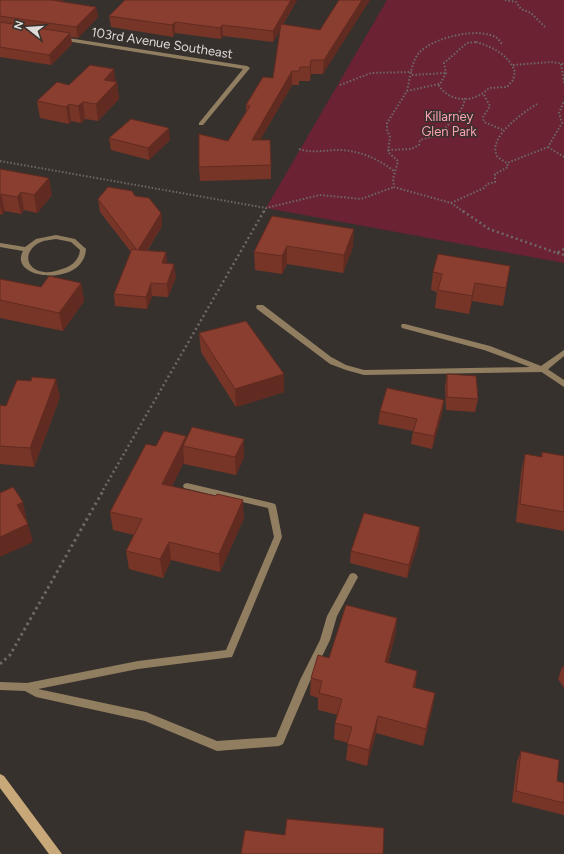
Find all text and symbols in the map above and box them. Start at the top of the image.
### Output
north arrow [8,8,48,48]
text: N [11,19,26,31]
street label: 103rd Avenue Southeast [90,24,234,62]
park label: Killarney Glen Park [421,109,477,139]

